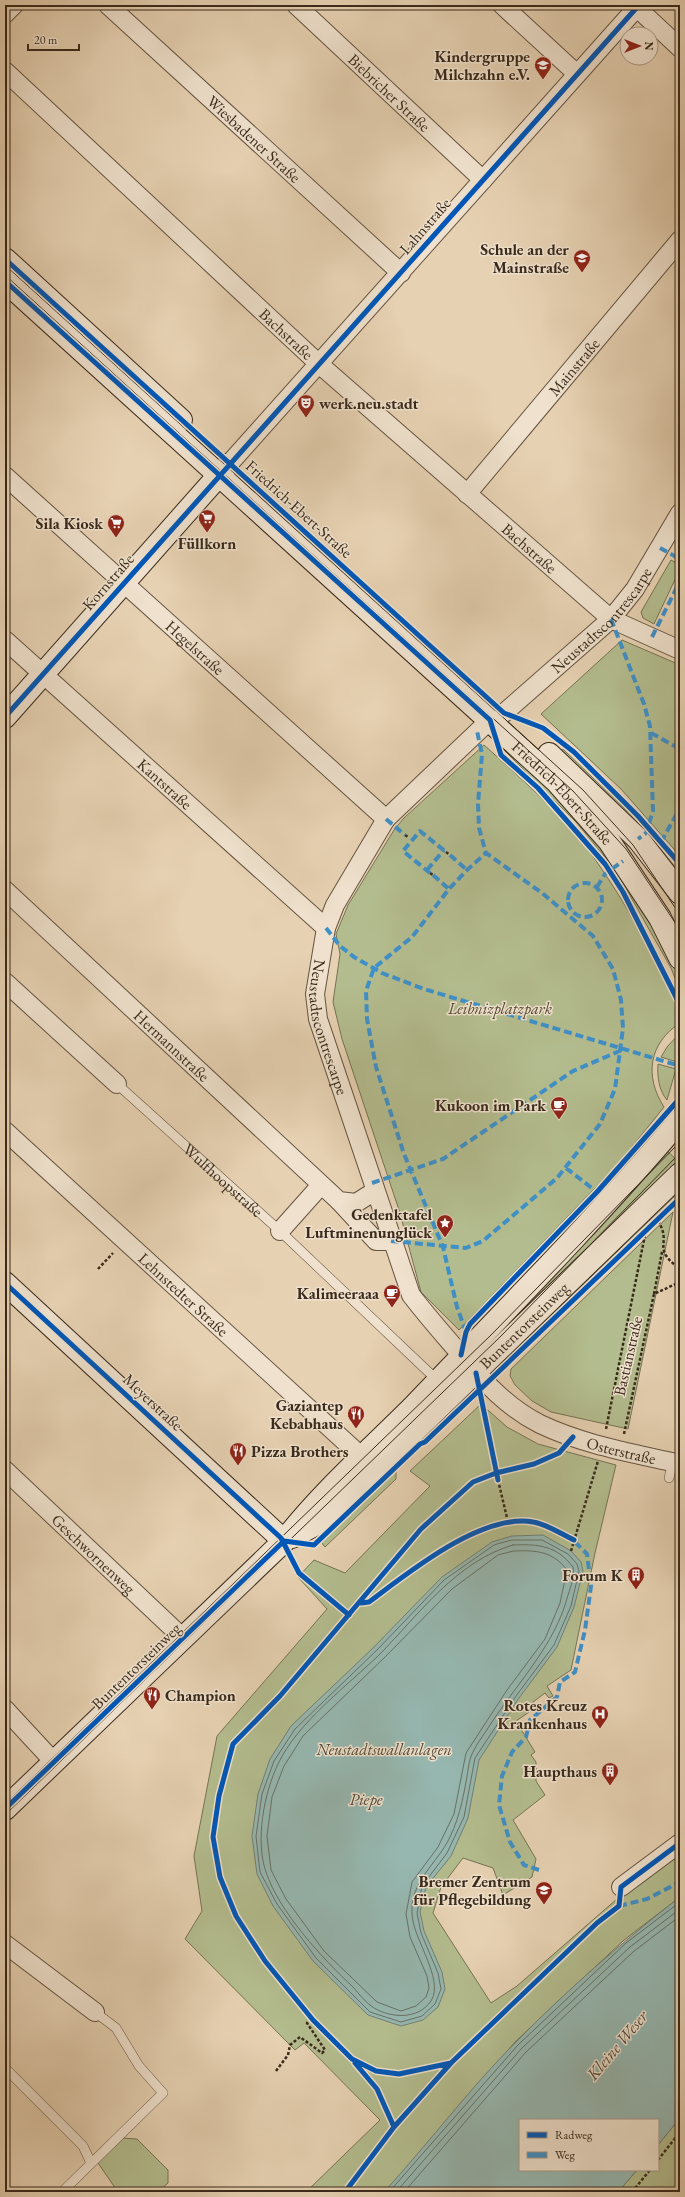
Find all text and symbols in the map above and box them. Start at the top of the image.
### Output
scale bar [28,26,79,52]
north arrow [619,26,659,66]
text: 20 m [34,32,58,48]
text: N [642,42,656,51]
place label: Kindergruppe Milchzahn e.V. [434,46,530,85]
street label: Biebricher Straße [344,49,435,136]
school or university icon: Kindergruppe Milchzahn e.V. [533,55,553,80]
street label: Wiesbadener Straße [203,90,306,187]
street label: Lahnstraße [395,193,455,259]
place label: Schule an der Mainstraße [480,239,569,278]
school or university icon: Schule an der Mainstraße [572,248,592,273]
street label: Bachstraße [255,303,318,364]
street label: Mainstraße [543,334,604,400]
theatre icon: werk.neu.stadt [296,393,316,418]
place label: werk.neu.stadt [319,393,419,414]
street label: Friedrich-Ebert-Straße [241,455,357,563]
supermarket icon: Füllkorn [197,508,217,533]
place label: Sila Kiosk [36,513,103,534]
supermarket icon: Sila Kiosk [106,513,126,538]
street label: Bachstraße [497,518,562,578]
place label: Füllkorn [178,533,236,554]
street label: Kornstraße [77,549,139,615]
street label: Neustadtscontrescarpe [546,563,656,678]
street label: Hegelstraße [161,615,229,679]
street label: Friedrich-Ebert-Straße [508,736,618,849]
street label: Kantstraße [133,753,197,814]
street label: Neustadtscontrescarpe [304,958,353,1097]
park label: Leibnizplatzpark [447,998,553,1019]
street label: Hermannstraße [129,1005,214,1086]
place label: Kukoon im Park [435,1095,546,1116]
cafe icon: Kukoon im Park [549,1095,569,1120]
street label: Wulfhoopstraße [179,1138,268,1221]
place label: Gedenktafel Luftminenunglück [305,1204,432,1243]
place icon: Gedenktafel Luftminenunglück [435,1213,455,1238]
street label: Lehnstedter Straße [134,1248,233,1341]
street label: Buntentorsteinweg [475,1276,574,1373]
place label: Kalimeeraaa [297,1283,380,1304]
cafe icon: Kalimeeraaa [382,1283,402,1308]
street label: Bastianstraße [609,1314,647,1398]
street label: Meyerstraße [118,1369,188,1435]
place label: Gaziantep Kebabhaus [270,1395,343,1434]
restaurant icon: Gaziantep Kebabhaus [346,1404,366,1429]
street label: Osterstraße [584,1432,658,1469]
restaurant icon: Pizza Brothers [228,1441,248,1466]
place label: Pizza Brothers [251,1441,349,1462]
street label: Geschwornenweg [47,1509,141,1599]
place label: Forum K [562,1565,624,1586]
building icon: Forum K [626,1565,646,1590]
street label: Buntentorsteinweg [87,1617,186,1714]
restaurant icon: Champion [142,1685,162,1710]
place label: Champion [165,1685,236,1706]
place label: Rotes Kreuz Krankenhaus [497,1695,587,1734]
hospital icon: Rotes Kreuz Krankenhaus [590,1704,610,1729]
park label: Neustadtswallanlagen [315,1739,452,1760]
place label: Haupthaus [523,1761,597,1782]
building icon: Haupthaus [600,1761,620,1786]
water label: Piepe [349,1788,383,1810]
place label: Bremer Zentrum für Pflegebildung [413,1871,532,1910]
school or university icon: Bremer Zentrum für Pflegebildung [534,1880,554,1905]
water label: Kleine Weser [581,2004,654,2085]
legend [519,2119,659,2171]
text: Radweg [555,2127,593,2143]
text: Weg [555,2147,575,2163]

